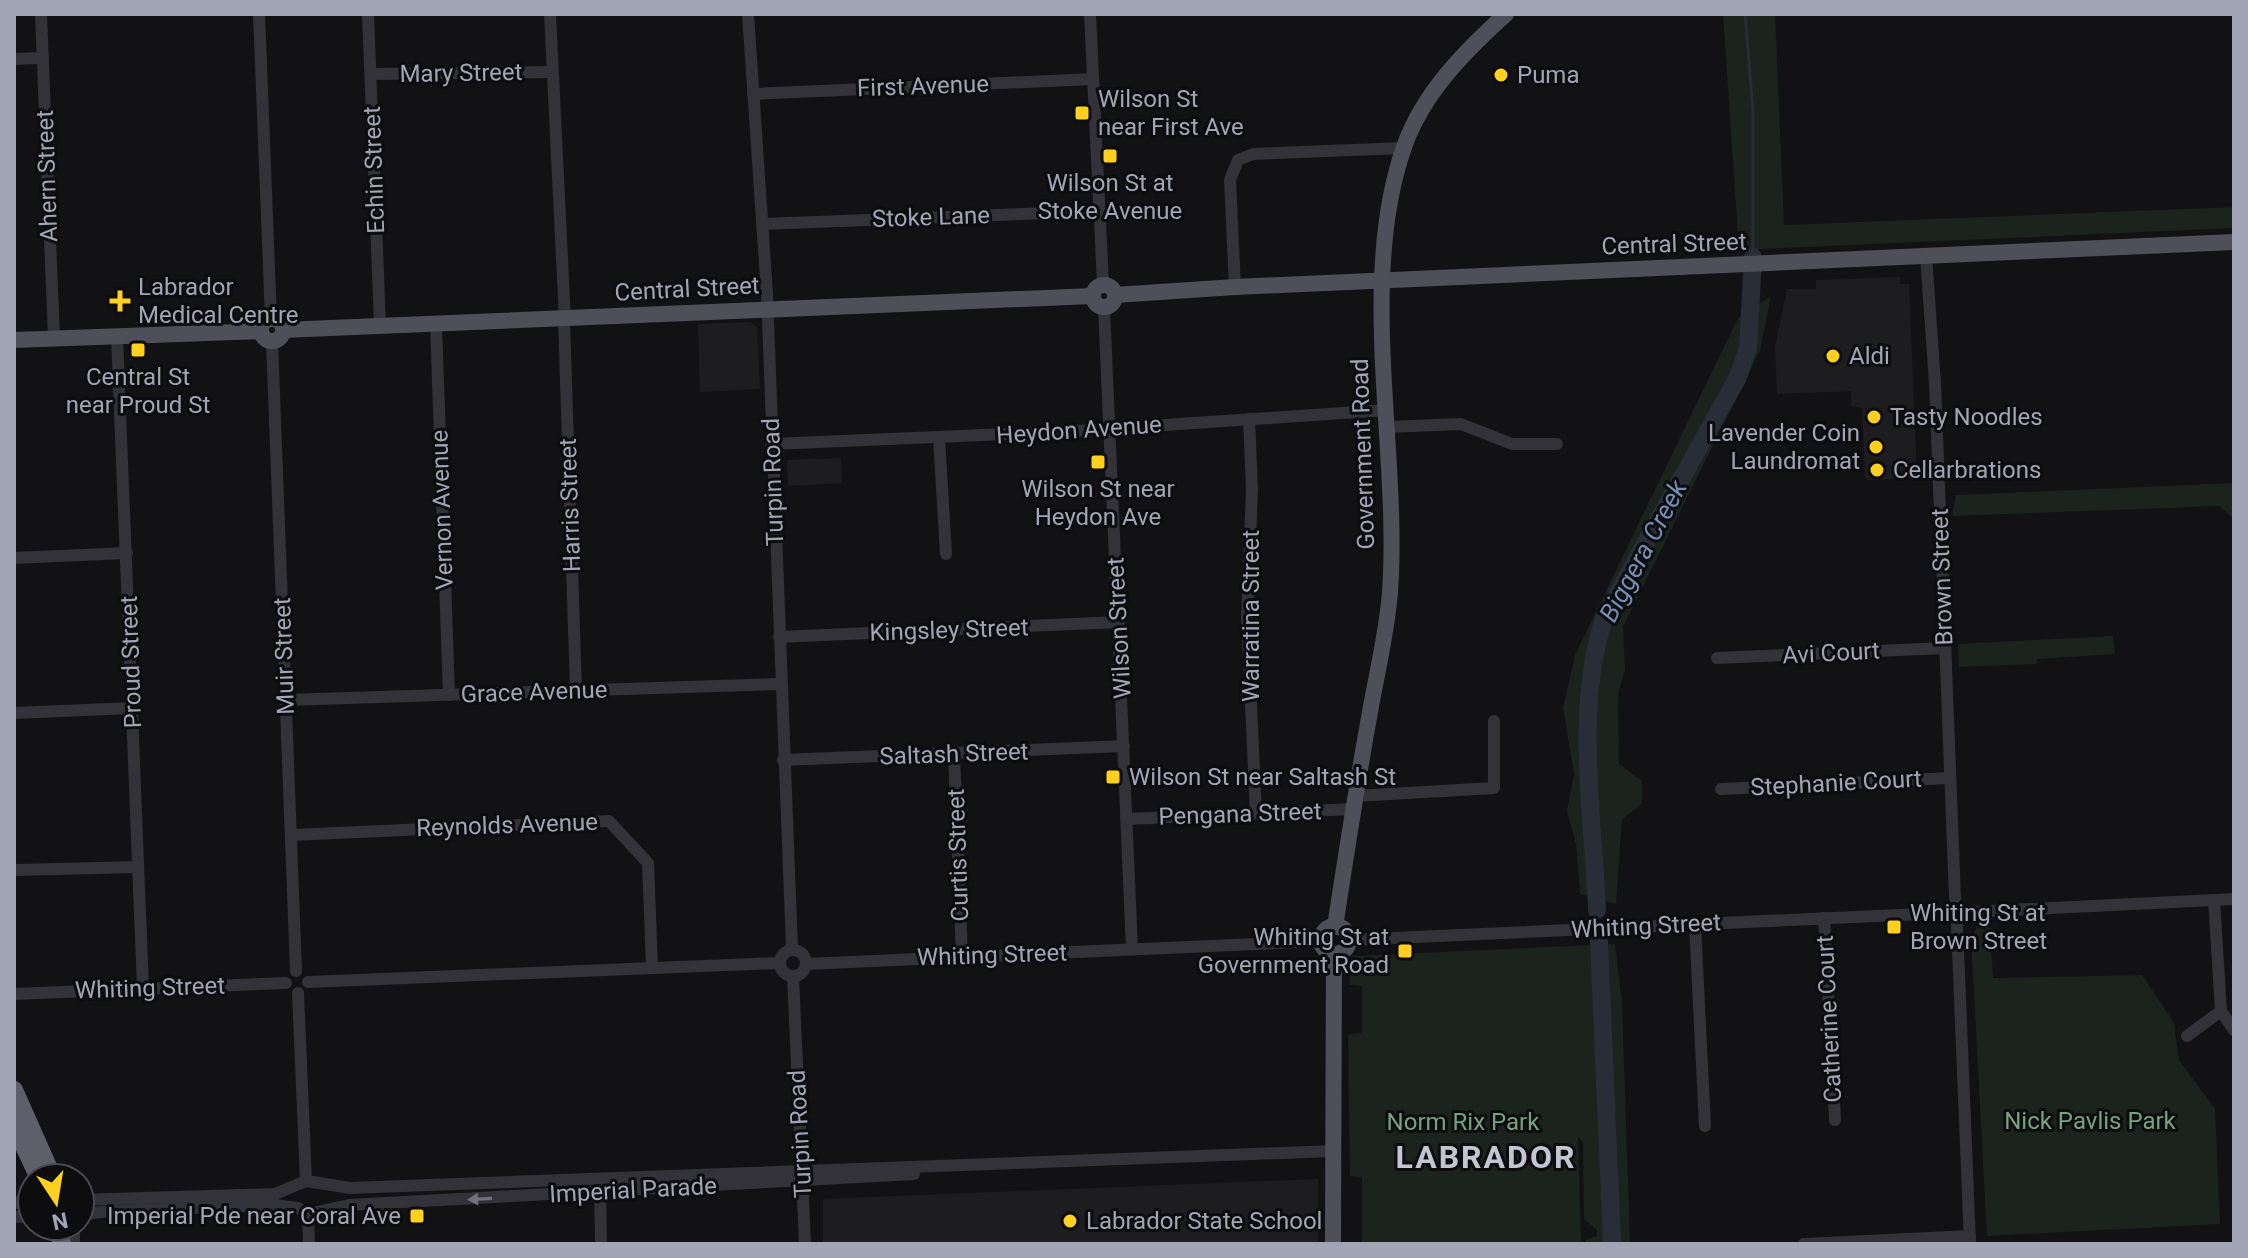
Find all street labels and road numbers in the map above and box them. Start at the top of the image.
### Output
street label: Mary Street [399,58,523,88]
street label: First Avenue [857,70,989,102]
street label: Echin Street [358,106,390,234]
street label: Ahern Street [31,109,63,243]
street label: Stoke Lane [871,201,991,233]
street label: Central Street [1601,227,1747,261]
street label: Central Street [614,271,760,307]
street label: Government Road [1346,358,1380,550]
street label: Heydon Avenue [995,410,1163,450]
street label: Turpin Road [757,417,789,547]
street label: Vernon Avenue [425,429,459,591]
street label: Harris Street [554,437,586,572]
street label: Brown Street [1926,508,1958,646]
street label: Warratina Street [1237,530,1265,702]
street label: Wilson Street [1101,556,1137,699]
street label: Proud Street [115,595,147,729]
street label: Muir Street [268,597,300,715]
street label: Kingsley Street [869,613,1029,647]
street label: Avi Court [1782,636,1881,670]
street label: Grace Avenue [460,675,608,709]
street label: Saltash Street [879,737,1029,771]
street label: Stephanie Court [1750,765,1922,801]
street label: Curtis Street [942,788,974,922]
street label: Pengana Street [1158,797,1322,831]
street label: Reynolds Avenue [416,808,598,842]
street label: Whiting Street [1570,908,1722,944]
street label: Catherine Court [1811,934,1847,1103]
street label: Whiting Street [917,938,1068,972]
street label: Whiting Street [75,971,226,1005]
street label: Turpin Road [783,1069,817,1199]
street label: Imperial Parade [549,1172,717,1208]

